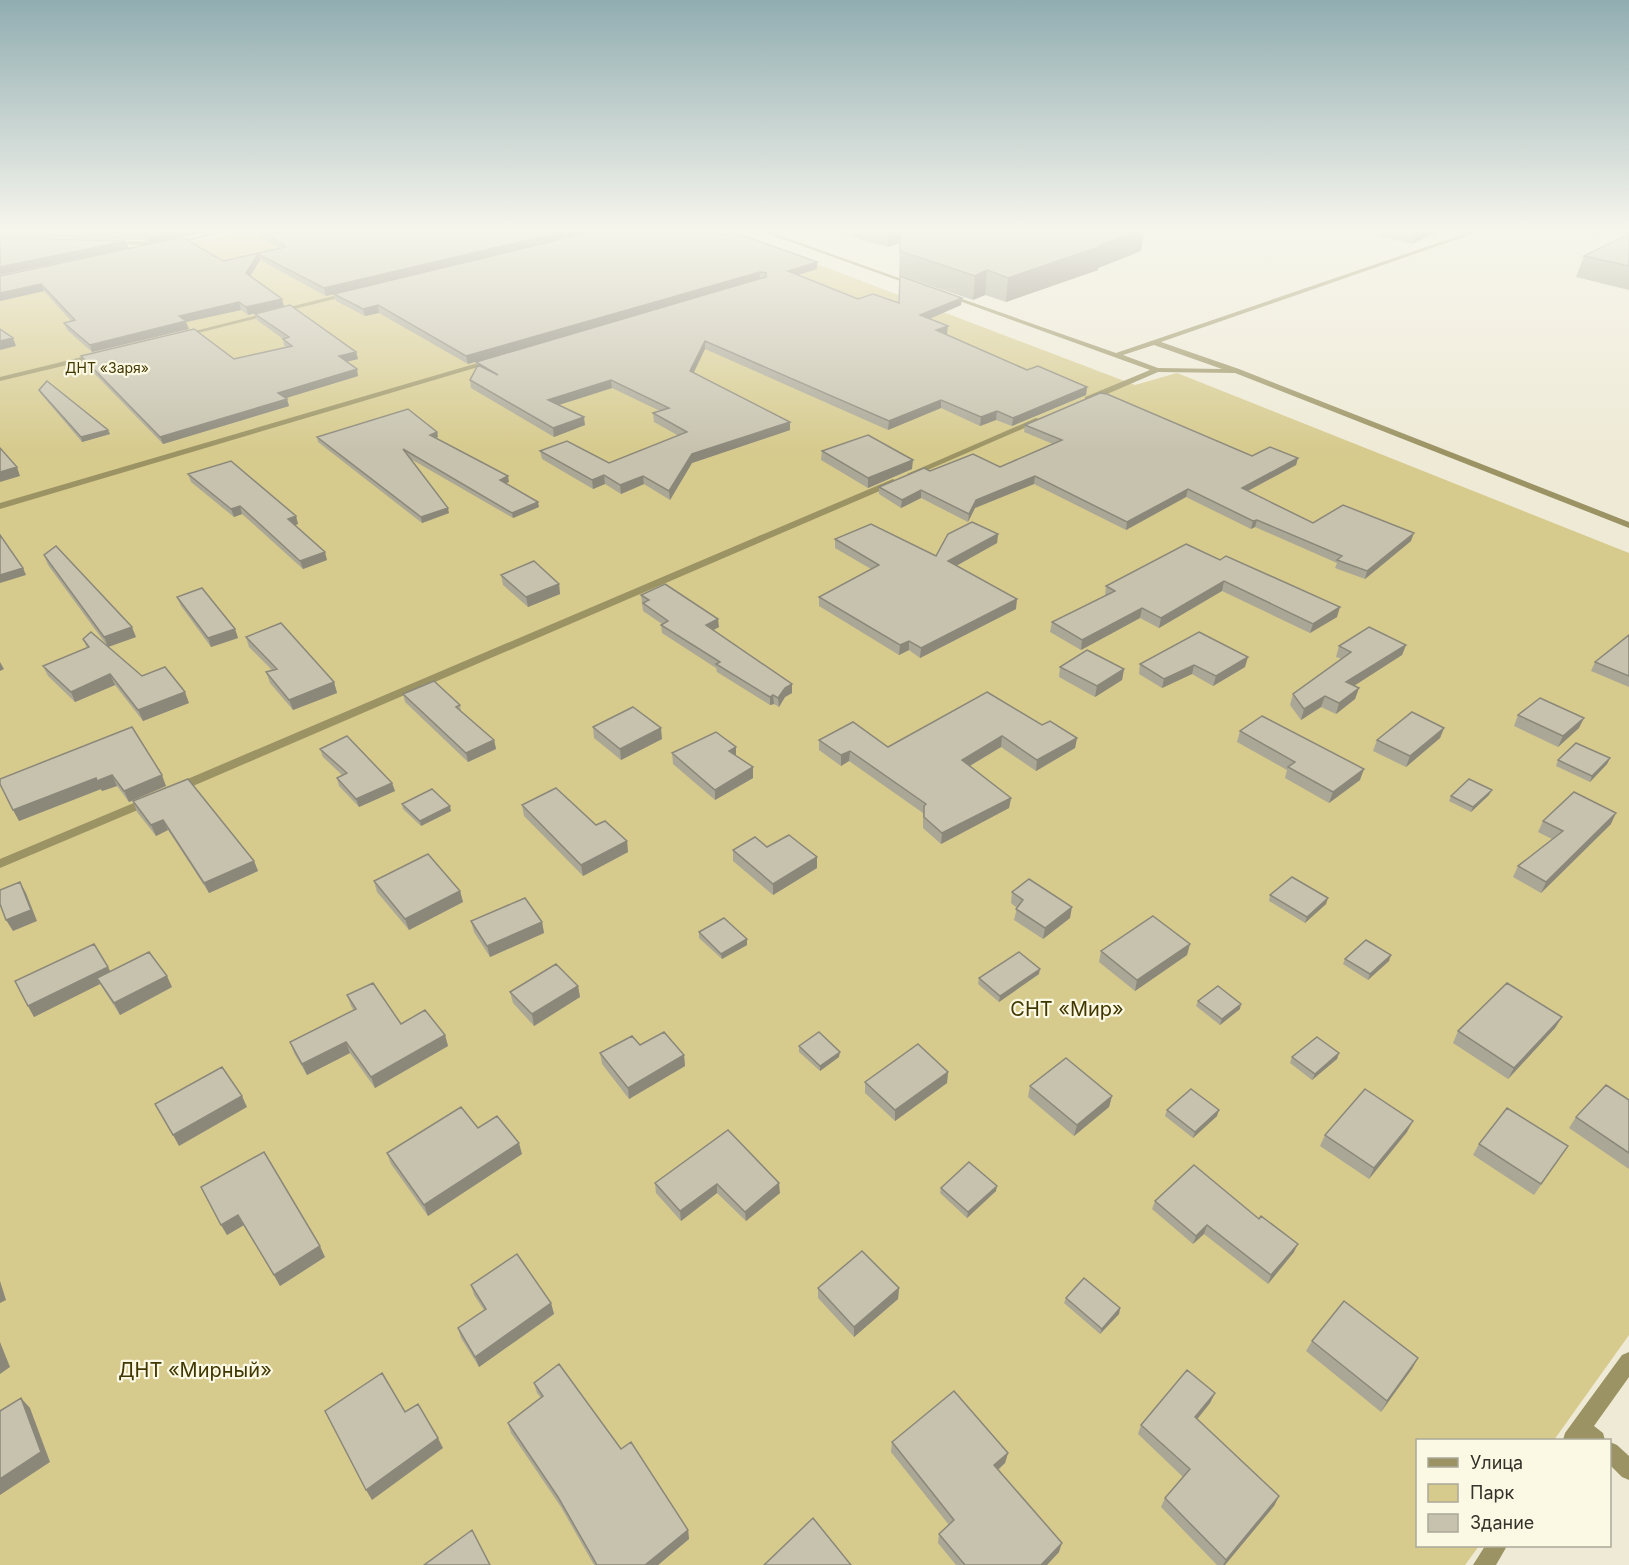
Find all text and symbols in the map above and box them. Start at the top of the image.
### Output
park label: ДНТ «Заря» [65,359,149,376]
park label: СНТ «Мир» [1010,997,1124,1021]
park label: ДНТ «Мирный» [118,1358,272,1382]
legend [1416,1439,1611,1547]
text: Улица [1470,1452,1523,1473]
text: Парк [1470,1482,1515,1503]
text: Здание [1470,1512,1534,1533]

